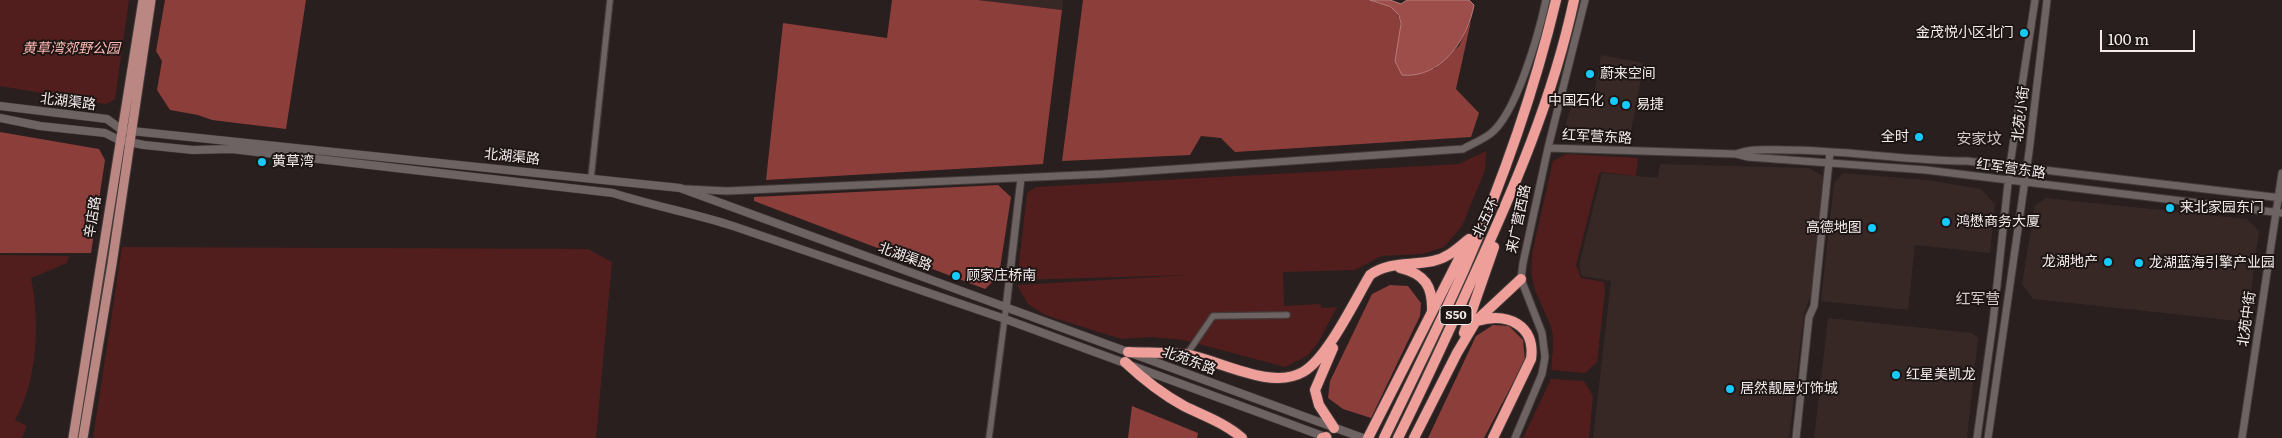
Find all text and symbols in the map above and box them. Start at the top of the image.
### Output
scale bar [2102,20,2197,52]
place label: 金茂悦小区北门 [1916,25,2014,41]
marker: 金茂悦小区北门 [2018,27,2030,39]
text: 100 m [2108,27,2149,50]
park label: 黄草湾郊野公园 [22,41,120,57]
place label: 蔚来空间 [1600,66,1656,82]
marker: 蔚来空间 [1584,68,1596,80]
street label: 北苑小街 [2009,85,2033,143]
street label: 北湖渠路 [39,90,97,114]
place label: 中国石化 [1548,93,1604,109]
marker: 中国石化 [1608,95,1620,107]
place label: 易捷 [1636,97,1664,113]
marker: 易捷 [1620,99,1632,111]
street label: 红军营东路 [1562,127,1632,147]
place label: 全时 [1881,129,1909,145]
marker: 全时 [1913,131,1925,143]
district label: 安家坟 [1957,131,2001,149]
street label: 北湖渠路 [483,146,541,168]
place label: 黄草湾 [272,154,314,170]
marker: 黄草湾 [256,156,268,168]
street label: 红军营东路 [1975,156,2047,182]
street label: 来广营西路 [1504,183,1534,255]
street label: 辛店路 [81,195,105,239]
street label: 北五环 [1470,195,1502,241]
place label: 来北家园东门 [2180,200,2264,216]
marker: 来北家园东门 [2164,202,2176,214]
place label: 鸿懋商务大厦 [1956,214,2040,230]
marker: 鸿懋商务大厦 [1940,216,1952,228]
place label: 高德地图 [1806,220,1862,236]
marker: 高德地图 [1866,222,1878,234]
street label: 北湖渠路 [876,240,934,274]
place label: 龙湖地产 [2042,254,2098,270]
place label: 龙湖蓝海引擎产业园 [2149,255,2275,271]
marker: 龙湖地产 [2102,256,2114,268]
marker: 龙湖蓝海引擎产业园 [2133,257,2145,269]
place label: 顾家庄桥南 [966,268,1036,284]
marker: 顾家庄桥南 [950,270,962,282]
street label: 北苑中街 [2235,290,2259,348]
district label: 红军营 [1956,291,2000,309]
road number: S50 [1440,306,1472,324]
street label: 北苑东路 [1160,344,1218,378]
place label: 红星美凯龙 [1906,367,1976,383]
marker: 红星美凯龙 [1890,369,1902,381]
place label: 居然靓屋灯饰城 [1740,381,1838,397]
marker: 居然靓屋灯饰城 [1724,383,1736,395]

